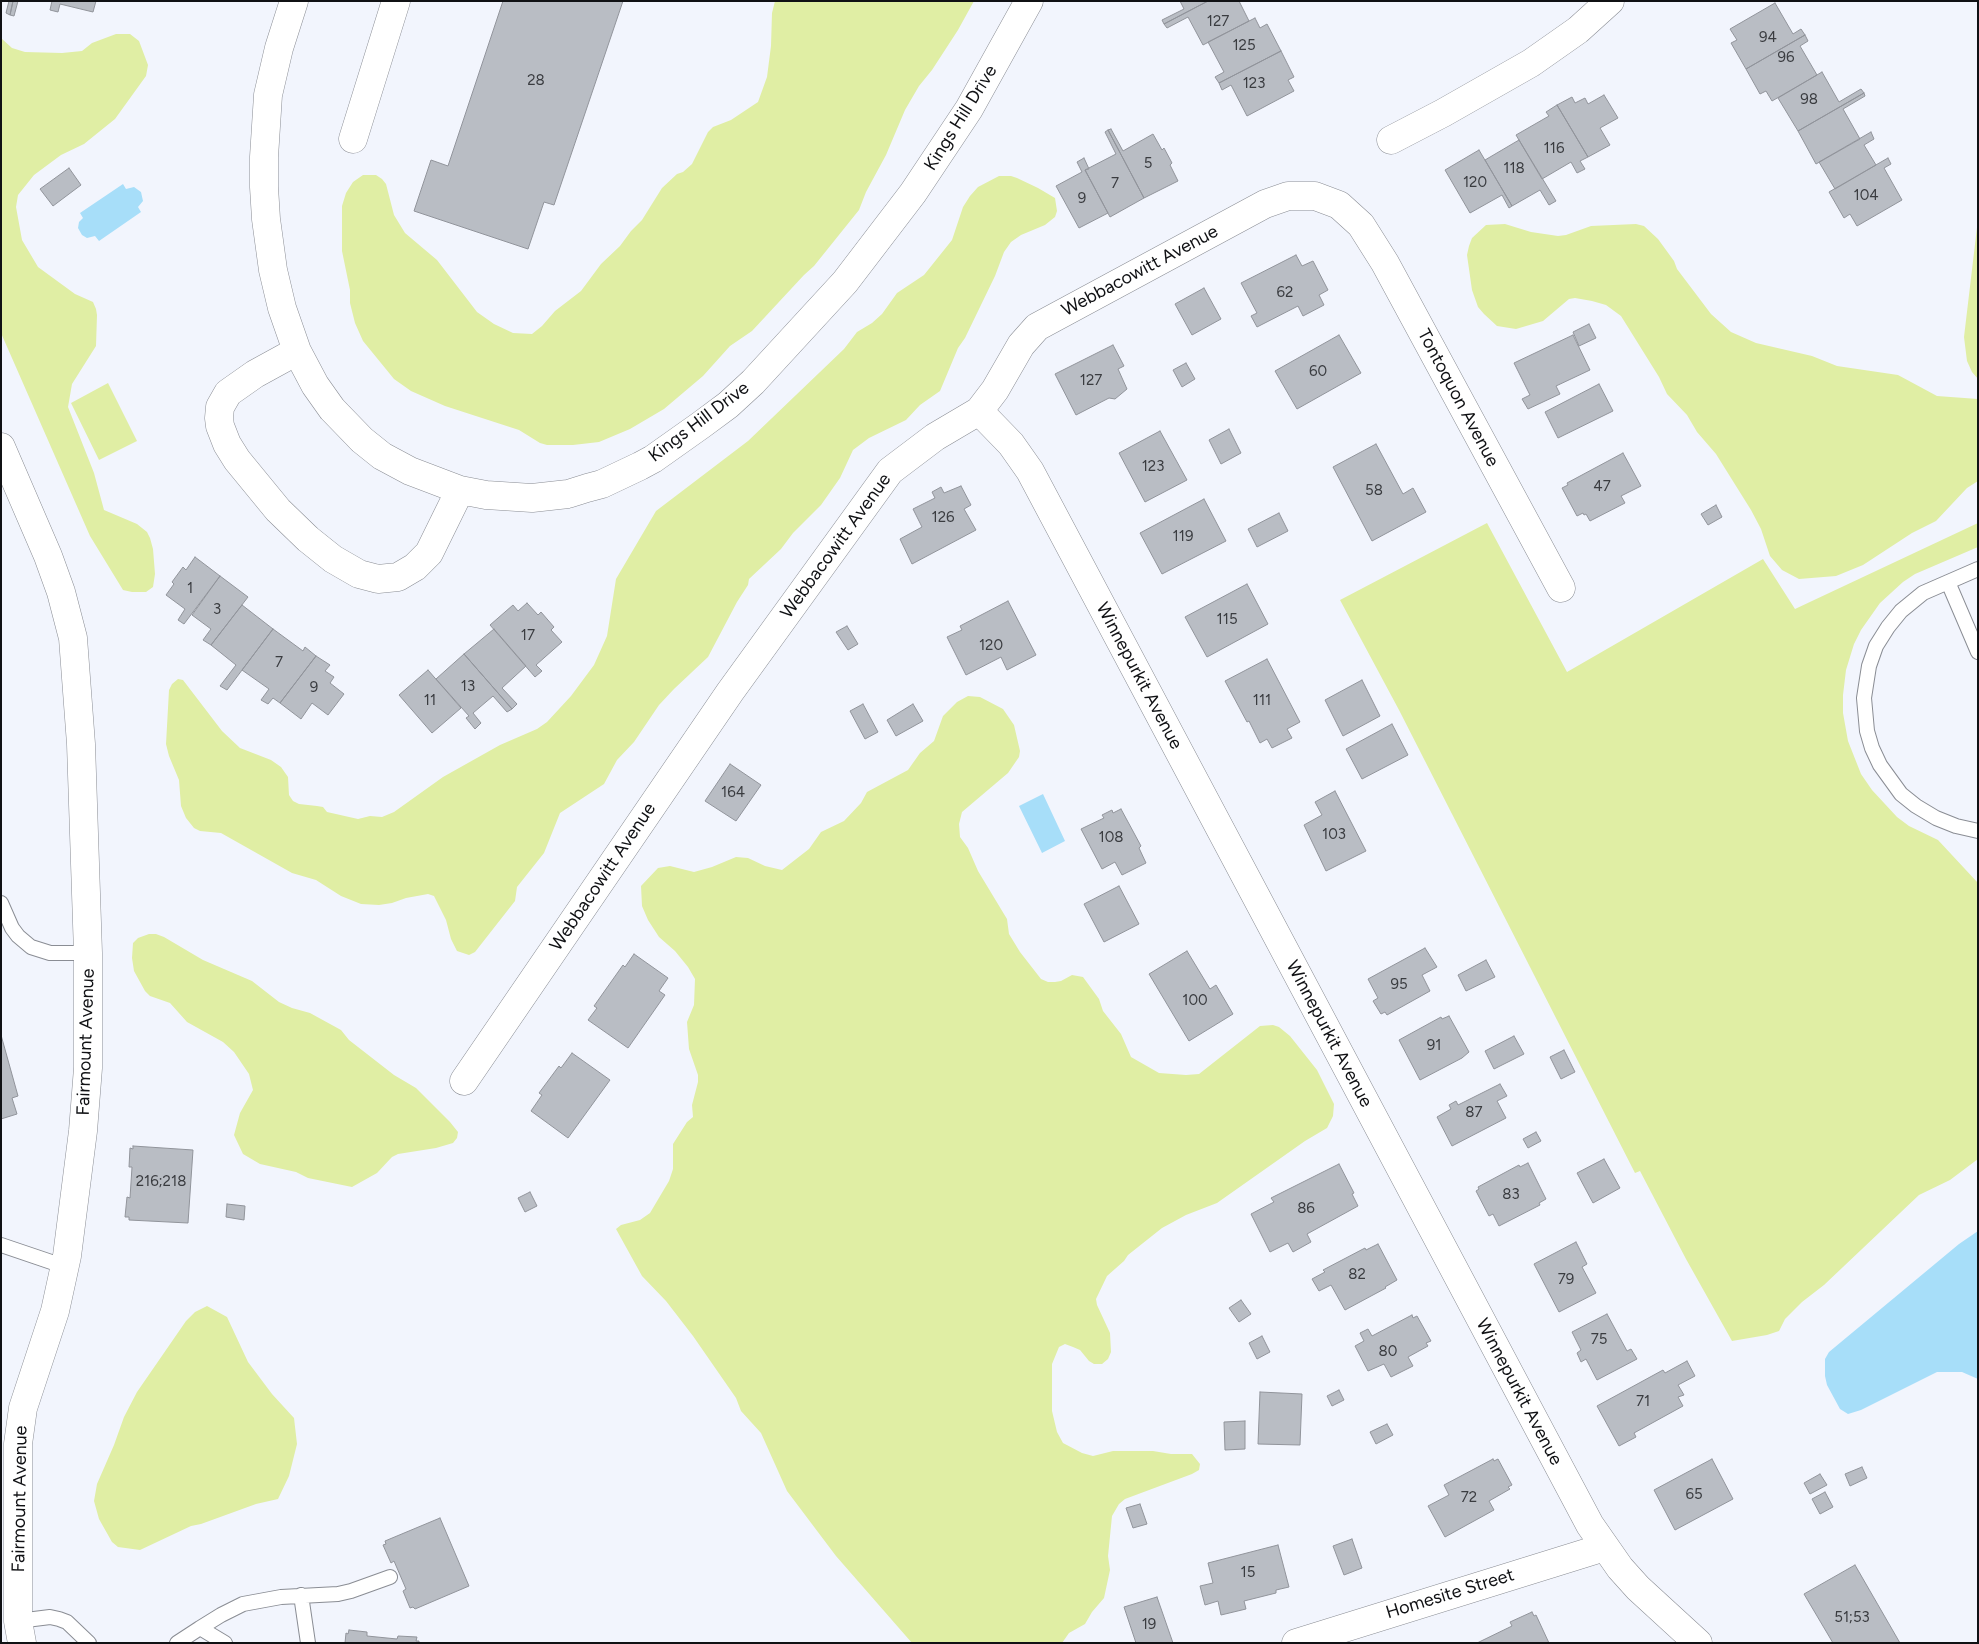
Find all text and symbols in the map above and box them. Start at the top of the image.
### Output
house number: 127 [1207,13,1229,31]
house number: 94 [1759,29,1777,47]
house number: 125 [1232,37,1256,55]
house number: 96 [1778,49,1794,67]
street label: Kings Hill Drive [920,61,1002,175]
house number: 28 [527,72,545,90]
house number: 123 [1243,75,1265,93]
house number: 98 [1800,91,1818,109]
house number: 116 [1544,140,1564,158]
house number: 5 [1144,155,1152,173]
house number: 118 [1503,160,1525,178]
house number: 120 [1463,174,1487,192]
house number: 7 [1111,175,1119,193]
house number: 104 [1853,187,1879,205]
house number: 9 [1078,190,1086,208]
street label: Webbacowitt Avenue [1058,221,1222,321]
house number: 62 [1277,284,1293,302]
street label: Tontoquon Avenue [1413,325,1503,471]
house number: 60 [1309,363,1327,381]
house number: 127 [1080,372,1102,390]
street label: Kings Hill Drive [644,377,754,467]
house number: 123 [1142,458,1164,476]
street label: Webbacowitt Avenue [776,469,896,623]
house number: 47 [1593,478,1611,496]
house number: 58 [1365,482,1383,500]
house number: 126 [931,509,955,527]
house number: 119 [1173,528,1193,546]
house number: 1 [187,580,193,598]
street label: Winnepurkit Avenue [1091,599,1187,753]
house number: 3 [213,601,221,619]
house number: 115 [1216,611,1238,629]
house number: 17 [521,627,535,645]
house number: 120 [979,637,1003,655]
house number: 7 [275,654,283,672]
house number: 13 [461,678,475,696]
house number: 9 [310,679,318,697]
house number: 11 [424,692,436,710]
house number: 111 [1253,692,1271,710]
house number: 164 [721,784,745,802]
street label: Webbacowitt Avenue [545,799,661,955]
house number: 103 [1322,826,1346,844]
house number: 108 [1098,829,1124,847]
street label: Winnepurkit Avenue [1281,957,1377,1111]
street label: Fairmount Avenue [73,968,99,1116]
house number: 95 [1390,976,1408,994]
house number: 100 [1182,992,1208,1010]
house number: 91 [1427,1037,1441,1055]
house number: 87 [1465,1104,1483,1122]
house number: 216;218 [136,1173,186,1191]
house number: 83 [1502,1186,1520,1204]
house number: 86 [1297,1200,1315,1218]
house number: 82 [1348,1266,1366,1284]
house number: 79 [1558,1271,1574,1289]
street label: Winnepurkit Avenue [1471,1315,1567,1469]
house number: 75 [1591,1331,1607,1349]
house number: 80 [1379,1343,1397,1361]
house number: 71 [1636,1393,1650,1411]
street label: Fairmount Avenue [8,1425,32,1573]
house number: 65 [1685,1486,1703,1504]
house number: 72 [1461,1489,1477,1507]
house number: 15 [1241,1564,1255,1582]
street label: Homesite Street [1383,1564,1517,1624]
house number: 51;53 [1834,1609,1870,1627]
house number: 19 [1142,1616,1156,1634]

